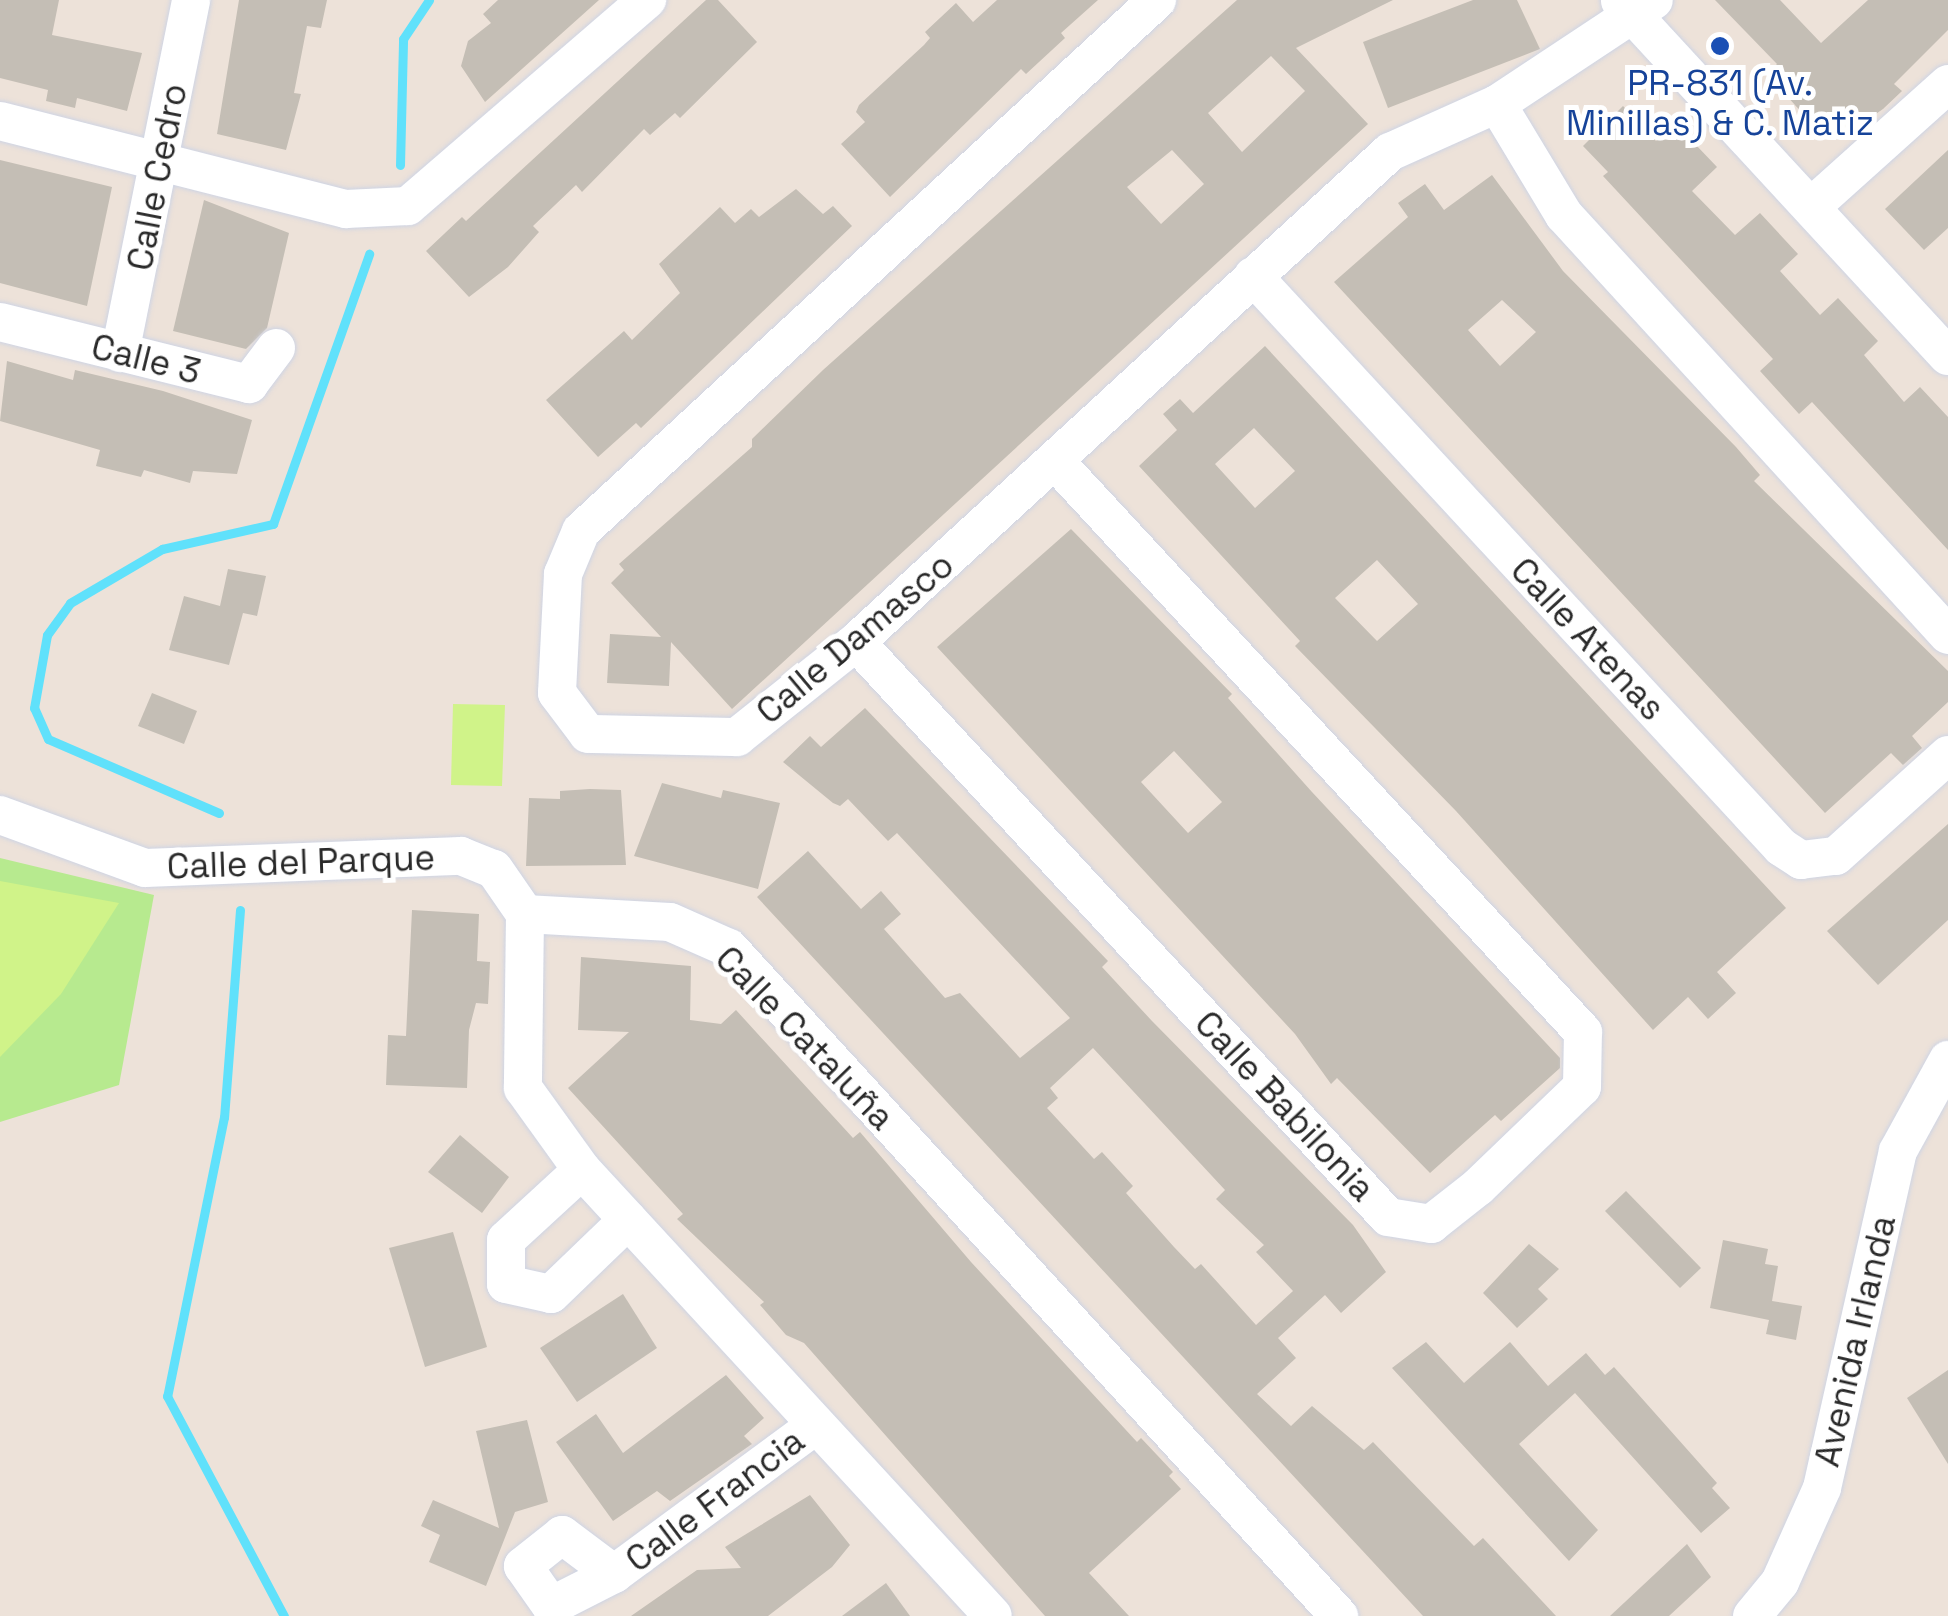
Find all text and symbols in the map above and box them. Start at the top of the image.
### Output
marker: PR-831 (Av. Minillas) & C. Matiz [1709,35,1731,57]
place label: PR-831 (Av. Minillas) & C. Matiz [1565,62,1875,144]
street label: Calle Cedro [118,80,196,274]
street label: Calle 3 [87,325,205,393]
street label: Calle Damasco [748,544,962,732]
street label: Calle Atenas [1502,549,1674,729]
street label: Calle del Parque [166,836,436,888]
street label: Calle Cataluña [707,938,903,1138]
street label: Calle Babilonia [1186,1002,1384,1210]
street label: Avenida Irlanda [1806,1211,1904,1471]
street label: Calle Francia [618,1419,812,1581]

